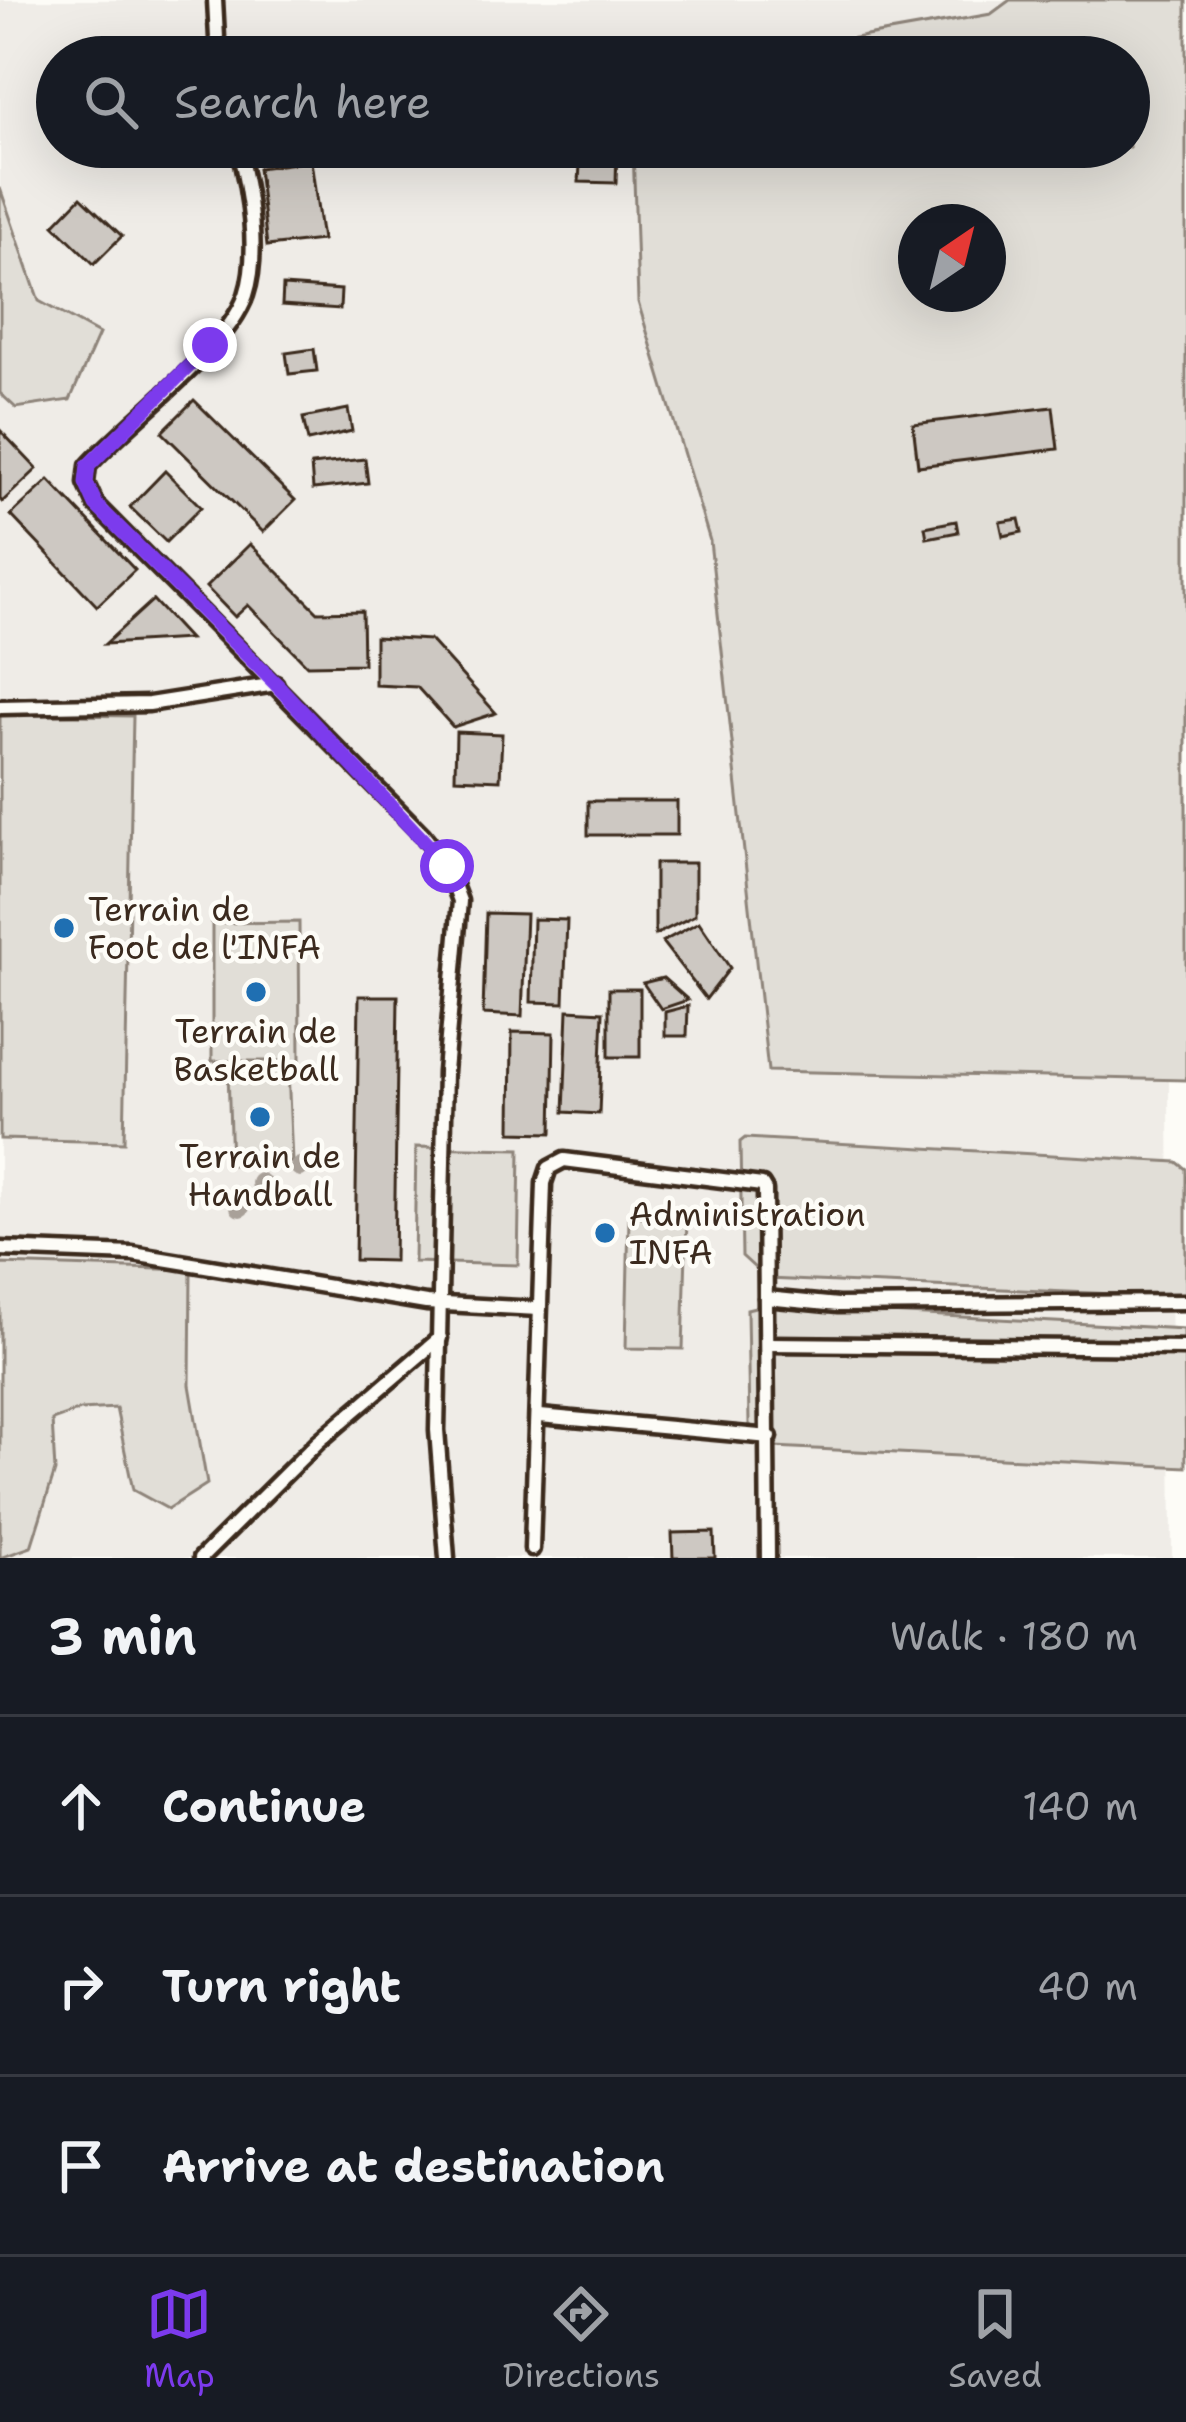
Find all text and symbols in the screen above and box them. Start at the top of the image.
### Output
search box [36,36,1150,168]
icon: search [78,69,144,135]
text: Search here [174,72,431,132]
north arrow [898,204,1006,312]
route end [183,318,237,372]
route start [420,839,474,893]
place label: Terrain de Foot de l'INFA [88,887,321,970]
marker: Terrain de Foot de l'INFA [51,915,77,941]
marker: Terrain de Basketball [243,979,269,1005]
place label: Terrain de Basketball [173,1009,339,1092]
marker: Terrain de Handball [247,1104,273,1130]
place label: Terrain de Handball [179,1134,341,1217]
place label: Administration INFA [629,1192,865,1275]
marker: Administration INFA [592,1220,618,1246]
text: 3 min [48,1602,197,1670]
text: Walk · 180 m [890,1610,1138,1662]
icon: ahead [48,1773,114,1839]
text: Continue [162,1776,366,1836]
text: 140 m [1022,1780,1138,1832]
icon: right [48,1953,114,2019]
text: Turn right [162,1956,401,2016]
text: 40 m [1037,1960,1138,2012]
icon: arrive [48,2133,114,2199]
text: Arrive at destination [162,2136,665,2196]
tab: Map [144,2281,215,2398]
tab: Directions [503,2281,660,2398]
tab: Saved [948,2281,1042,2398]

